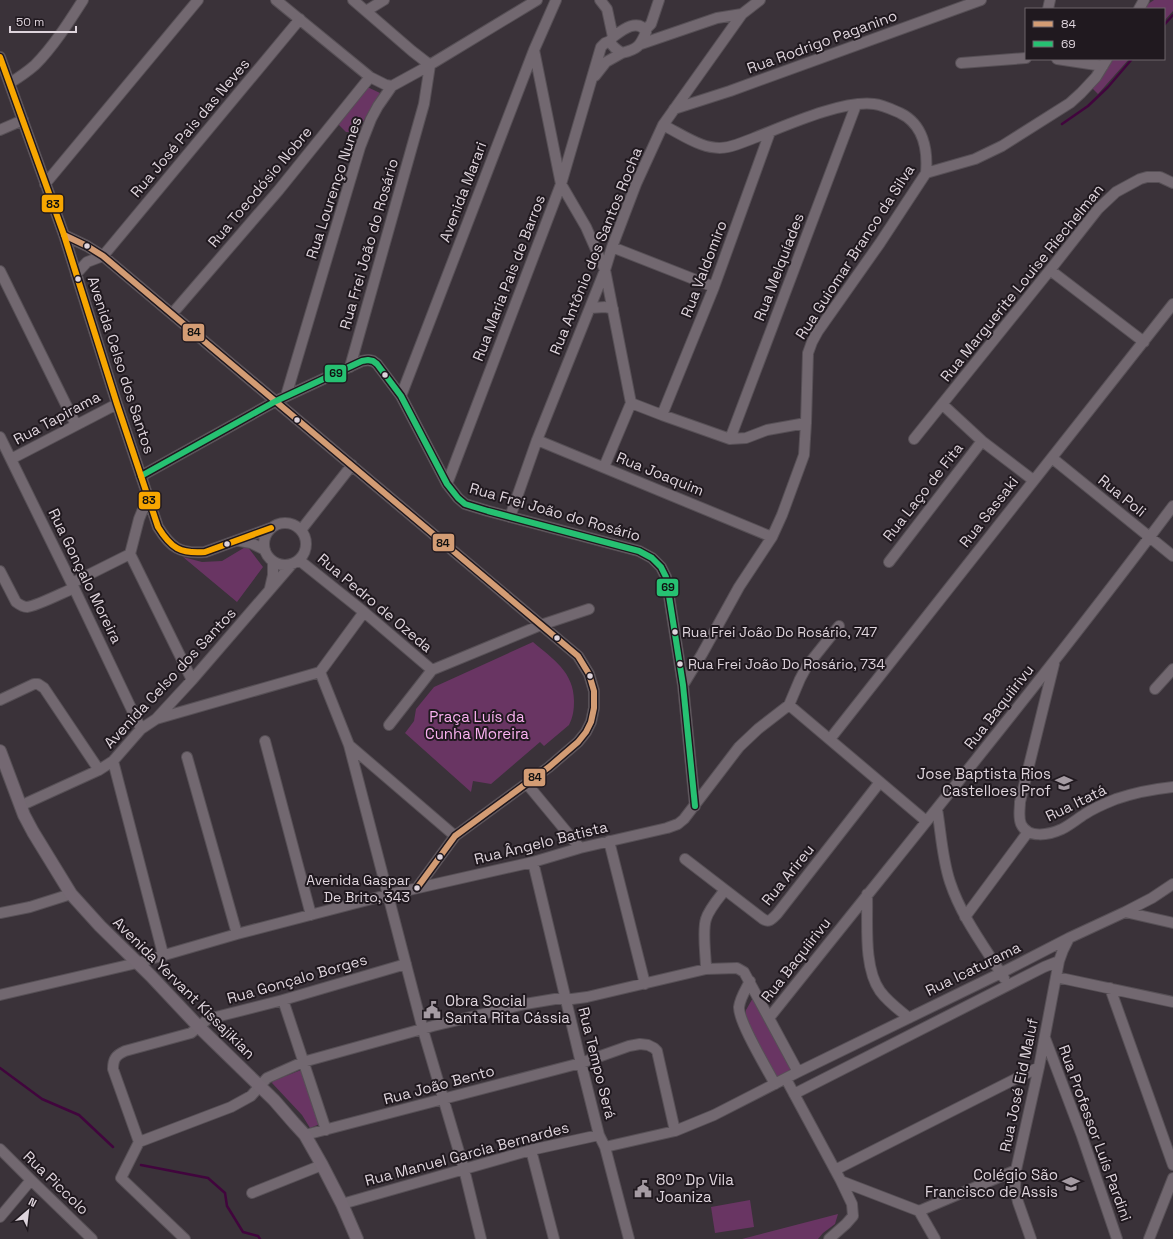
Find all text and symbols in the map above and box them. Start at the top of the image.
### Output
street label: Rua Rodrigo Paganino [744,6,900,78]
scale bar [10,8,76,34]
legend [1025,8,1165,60]
text: 50 m [16,14,44,30]
text: 84 [1061,16,1076,32]
text: 69 [1061,36,1076,52]
street label: Rua José Pais das Neves [126,54,253,201]
street label: Rua Lourenço Nunes [302,114,366,261]
street label: Rua Toeodósio Nobre [203,122,316,251]
street label: Avenida Marari [435,139,490,245]
street label: Rua Antônio dos Santos Rocha [545,144,646,357]
street label: Rua Frei João do Rosário [335,156,402,332]
street label: Rua Guiomar Branco da Silva [791,160,918,343]
street label: Rua Marguerite Louise Riechelman [936,180,1107,385]
street label: Rua Maria Pais de Barros [468,192,549,364]
line badge: 83 [41,194,64,213]
text: 83 [46,197,60,211]
street label: Rua Melquíades [749,210,808,323]
street label: Rua Valdomiro [676,218,731,320]
unlabelled marker [82,241,92,251]
unlabelled marker [73,274,83,284]
street label: Avenida Celso dos Santos [84,274,159,456]
line badge: 84 [182,323,205,342]
text: 84 [187,325,201,339]
line badge: 69 [324,364,347,383]
text: 69 [329,366,343,380]
unlabelled marker [380,370,390,380]
street label: Rua Tapirama [10,387,104,448]
unlabelled marker [292,415,302,425]
street label: Rua Laço de Fita [878,438,967,545]
street label: Rua Joaquim [614,447,707,500]
street label: Rua Poli [1094,470,1150,521]
street label: Rua Sassaki [955,472,1022,551]
street label: Rua Frei João do Rosário [467,478,643,545]
line badge: 83 [138,491,161,510]
text: 83 [142,493,156,507]
street label: Rua Gonçalo Moreira [44,505,127,647]
line badge: 84 [432,533,455,552]
text: 84 [436,536,450,550]
unlabelled marker [222,539,232,549]
street label: Rua Pedro de Ozeda [314,549,437,656]
line badge: 69 [656,578,679,597]
text: 69 [661,580,675,594]
street label: Avenida Celso dos Santos [99,603,240,752]
place label: Rua Frei João Do Rosário, 747 [682,623,877,641]
marker: Rua Frei João Do Rosário, 747 [670,627,680,637]
unlabelled marker [552,633,562,643]
place label: Rua Frei João Do Rosário, 734 [688,655,885,673]
marker: Rua Frei João Do Rosário, 734 [675,659,685,669]
street label: Rua Baquiirivu [960,661,1038,753]
unlabelled marker [585,671,595,681]
park label: Praça Luís da Cunha Moreira [425,707,529,743]
place label: Jose Baptista Rios Castelloes Prof [917,764,1051,800]
line badge: 84 [523,768,546,787]
text: 84 [528,770,542,784]
school or university icon: Jose Baptista Rios Castelloes Prof [1054,773,1074,793]
street label: Rua Itatá [1042,780,1110,825]
street label: Rua Ângelo Batista [472,817,610,868]
street label: Rua Arireu [757,840,818,909]
unlabelled marker [435,852,445,862]
place label: Avenida Gaspar De Brito, 343 [306,871,410,906]
marker: Avenida Gaspar De Brito, 343 [412,883,422,893]
street label: Avenida Yervant Kissajikian [109,913,259,1063]
street label: Rua Baquiirivu [757,914,835,1006]
street label: Rua Icaturama [922,937,1024,1000]
street label: Rua Gonçalo Borges [225,949,369,1008]
place label: Obra Social Santa Rita Cássia [445,991,570,1027]
public building icon: Obra Social Santa Rita Cássia [422,1000,442,1020]
street label: Rua Tempo Será [574,1005,621,1121]
street label: Rua José Eid Maluf [995,1016,1042,1154]
street label: Rua Professor Luís Pardini [1055,1042,1136,1223]
street label: Rua João Bento [381,1061,496,1108]
street label: Rua Manuel Garcia Bernardes [363,1117,571,1190]
street label: Rua Piccolo [20,1147,93,1219]
place label: Colégio São Francisco de Assis [925,1165,1058,1201]
place label: 80º Dp Vila Joaniza [656,1170,734,1206]
school or university icon: Colégio São Francisco de Assis [1061,1174,1081,1194]
public building icon: 80º Dp Vila Joaniza [633,1179,653,1199]
north arrow [8,1191,48,1231]
text: N [26,1194,39,1210]

